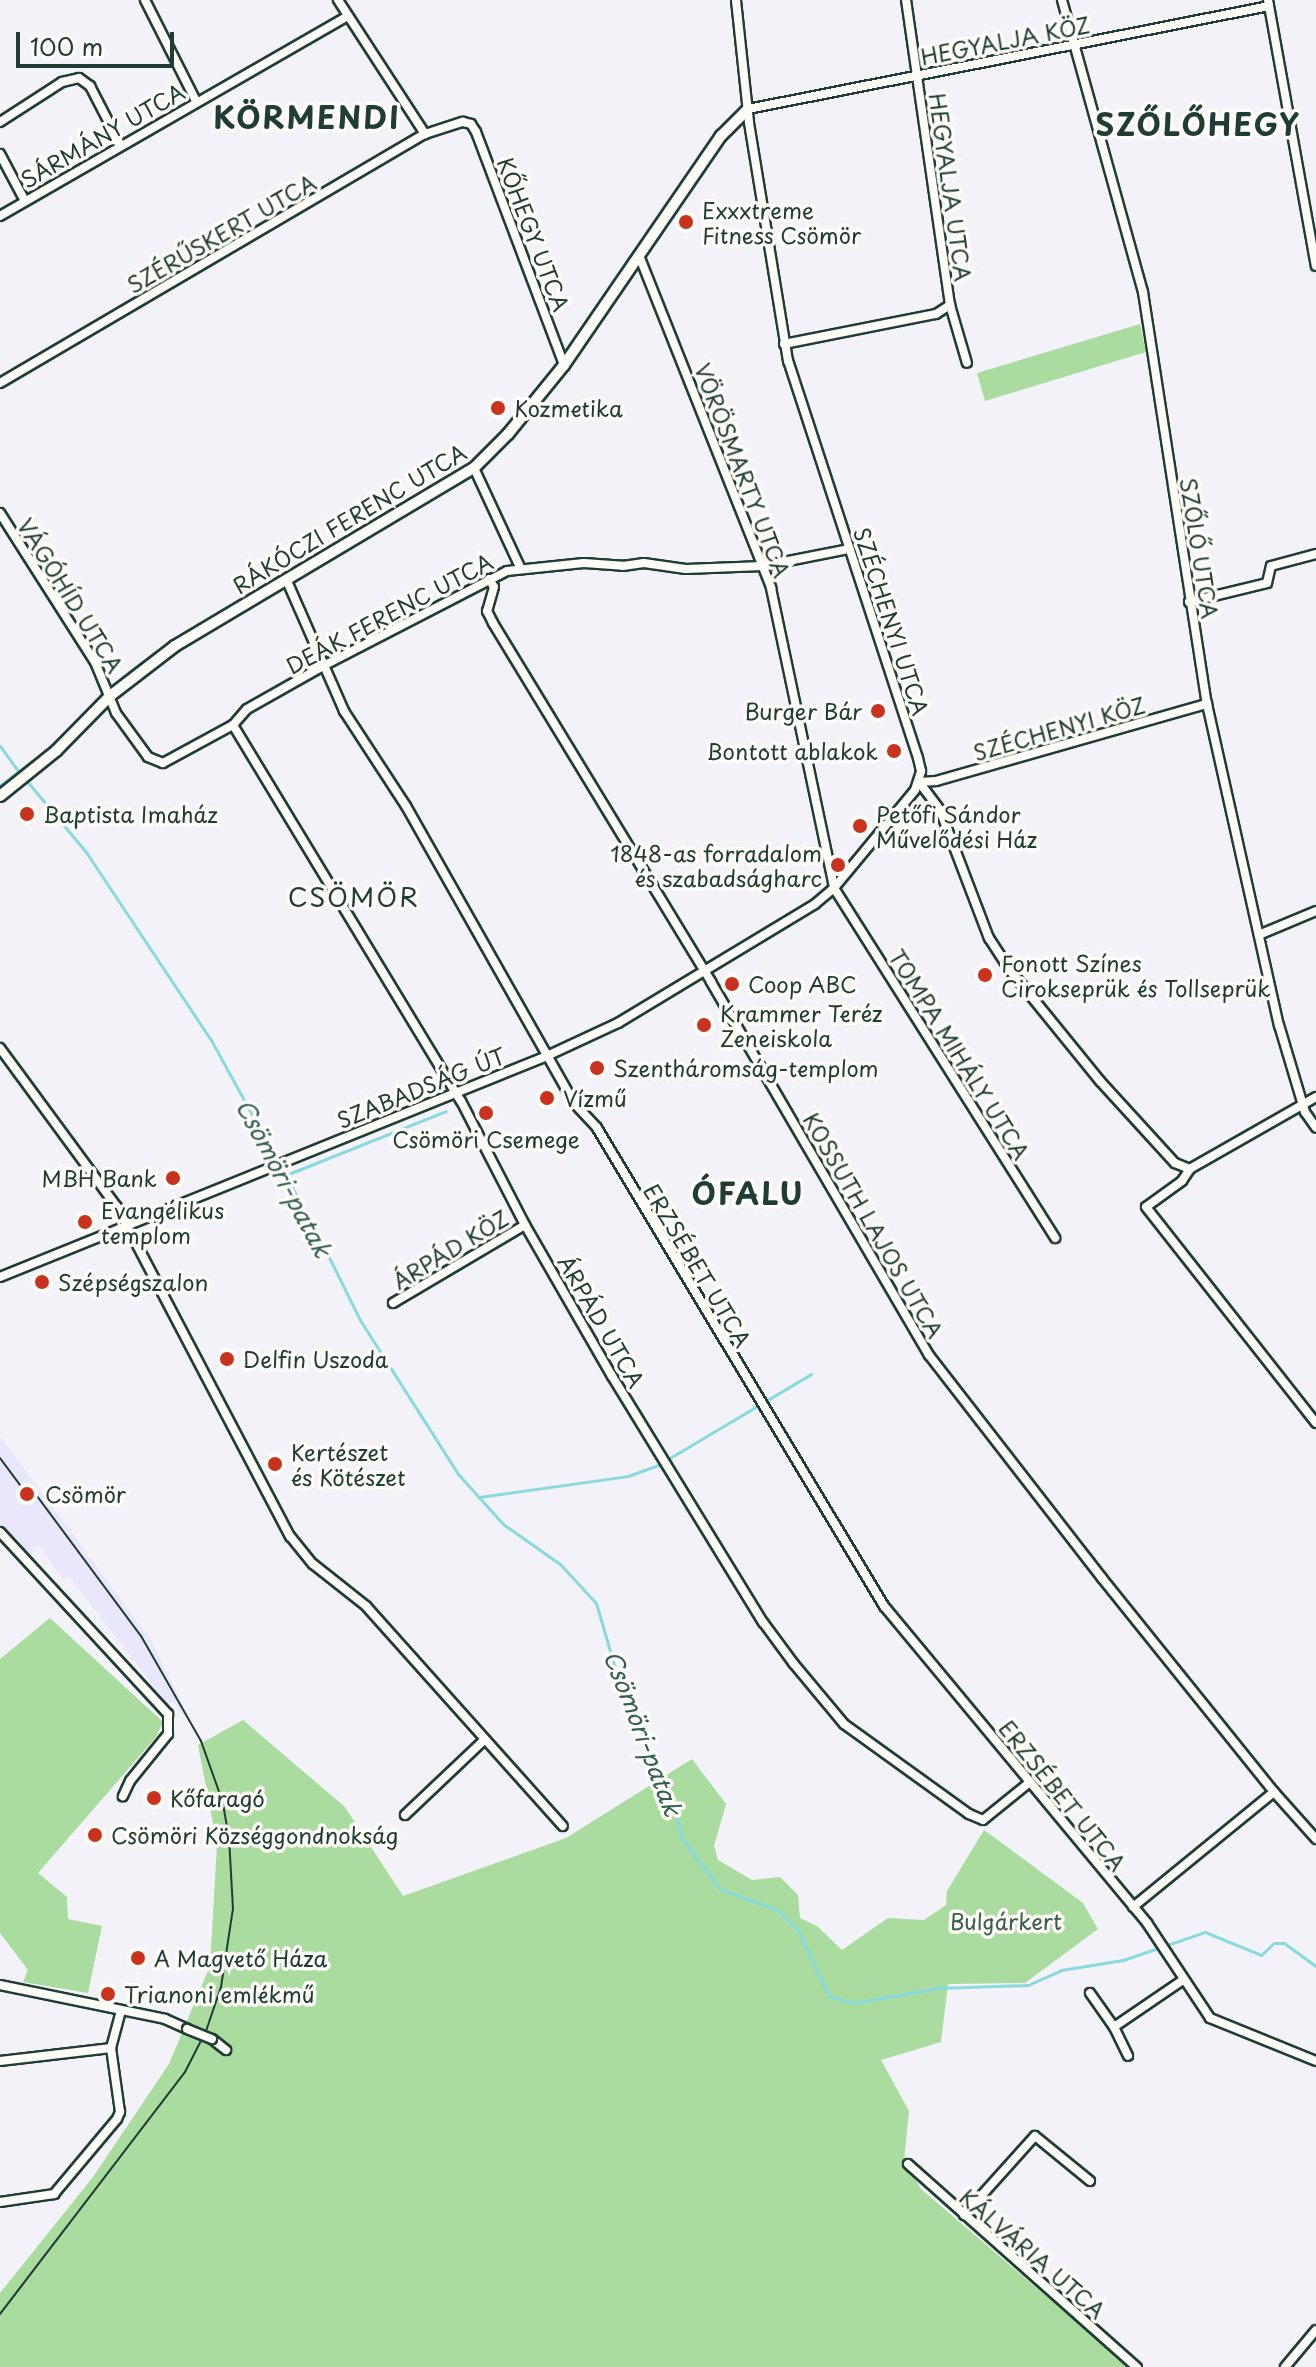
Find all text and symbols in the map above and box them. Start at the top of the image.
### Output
street label: HEGYALJA KÖZ [918,11,1092,69]
scale bar [20,16,178,66]
text: 100 m [30,28,103,64]
street label: SÁRMÁNY UTCA [16,77,188,193]
street label: HEGYALJA UTCA [925,91,977,283]
district label: KÖRMENDI [215,99,399,135]
district label: SZŐLŐHEGY [1095,106,1301,142]
street label: KŐHEGY UTCA [492,152,576,316]
street label: SZÉRŰSKERT UTCA [122,168,320,298]
place label: Exxxtreme Fitness Csömör [702,196,862,248]
marker: Exxxtreme Fitness Csömör [677,213,695,231]
street label: VÖRÖSMARTY UTCA [690,359,796,581]
place label: Kozmetika [514,395,623,421]
marker: Kozmetika [489,399,507,417]
street label: RÁKÓCZI FERENC UTCA [227,437,471,599]
street label: SZŐLŐ UTCA [1176,474,1224,622]
street label: VÁGÓHÍD UTCA [13,513,129,677]
street label: SZÉCHENYI UTCA [849,523,935,719]
street label: DEÁK FERENC UTCA [282,548,496,678]
street label: SZÉCHENYI KÖZ [970,691,1148,765]
place label: Burger Bár [744,698,862,724]
marker: Burger Bár [869,702,887,720]
place label: Bontott ablakok [706,738,878,764]
marker: Bontott ablakok [885,742,903,760]
place label: Petőfi Sándor Művelődési Ház [876,800,1038,852]
place label: Baptista Imaház [43,801,219,827]
marker: Baptista Imaház [18,805,36,823]
marker: Petőfi Sándor Művelődési Ház [851,817,869,835]
place label: 1848-as forradalom és szabadságharc [609,839,822,890]
marker: 1848-as forradalom és szabadságharc [829,856,847,874]
district label: CSÖMÖR [289,881,419,913]
street label: TOMPA MIHÁLY UTCA [884,944,1036,1164]
place label: Fonott Színes Cirokseprük és Tollseprük [1001,949,1273,1000]
marker: Fonott Színes Cirokseprük és Tollseprük [976,966,994,984]
place label: Coop ABC [748,971,857,997]
marker: Coop ABC [723,975,741,993]
place label: Krammer Teréz Zeneiskola [720,999,884,1050]
marker: Krammer Teréz Zeneiskola [695,1016,713,1034]
street label: SZABADSÁG ÚT [333,1041,509,1133]
place label: Szentháromság-templom [613,1055,879,1081]
marker: Szentháromság-templom [588,1059,606,1077]
place label: Vízmű [563,1085,627,1111]
marker: Vízmű [538,1089,556,1107]
water label: Csömöri-patak [230,1094,338,1262]
marker: Csömöri Csemege [477,1104,495,1122]
street label: KOSSUTH LAJOS UTCA [798,1106,950,1344]
place label: Csömöri Csemege [392,1126,580,1152]
place label: MBH Bank [42,1165,157,1191]
marker: MBH Bank [164,1169,182,1187]
district label: ÓFALU [692,1175,804,1211]
street label: ERZSÉBET UTCA [639,1179,757,1351]
place label: Evangélikus templom [101,1196,224,1248]
street label: ÁRPÁD KÖZ [388,1205,512,1293]
marker: Evangélikus templom [76,1213,94,1231]
street label: ÁRPÁD UTCA [554,1251,650,1391]
place label: Szépségszalon [58,1269,208,1295]
marker: Szépségszalon [33,1273,51,1291]
place label: Delfin Uszoda [243,1346,389,1372]
marker: Delfin Uszoda [218,1350,236,1368]
place label: Kertészet és Kötészet [291,1438,407,1490]
marker: Kertészet és Kötészet [266,1455,284,1473]
place label: Csömör [45,1481,126,1507]
marker: Csömör [16,1483,38,1505]
water label: Csömöri-patak [598,1646,688,1820]
street label: ERZSÉBET UTCA [995,1715,1131,1875]
place label: Kőfaragó [170,1785,265,1811]
marker: Kőfaragó [145,1789,163,1807]
place label: Csömöri Községgondnokság [111,1822,399,1848]
marker: Csömöri Községgondnokság [86,1826,104,1844]
park label: Bulgárkert [950,1908,1062,1934]
place label: A Magvető Háza [154,1945,331,1971]
marker: A Magvető Háza [129,1949,147,1967]
place label: Trianoni emlékmű [124,1981,314,2007]
marker: Trianoni emlékmű [99,1985,117,2003]
street label: KÁLVÁRIA UTCA [955,2183,1111,2323]

